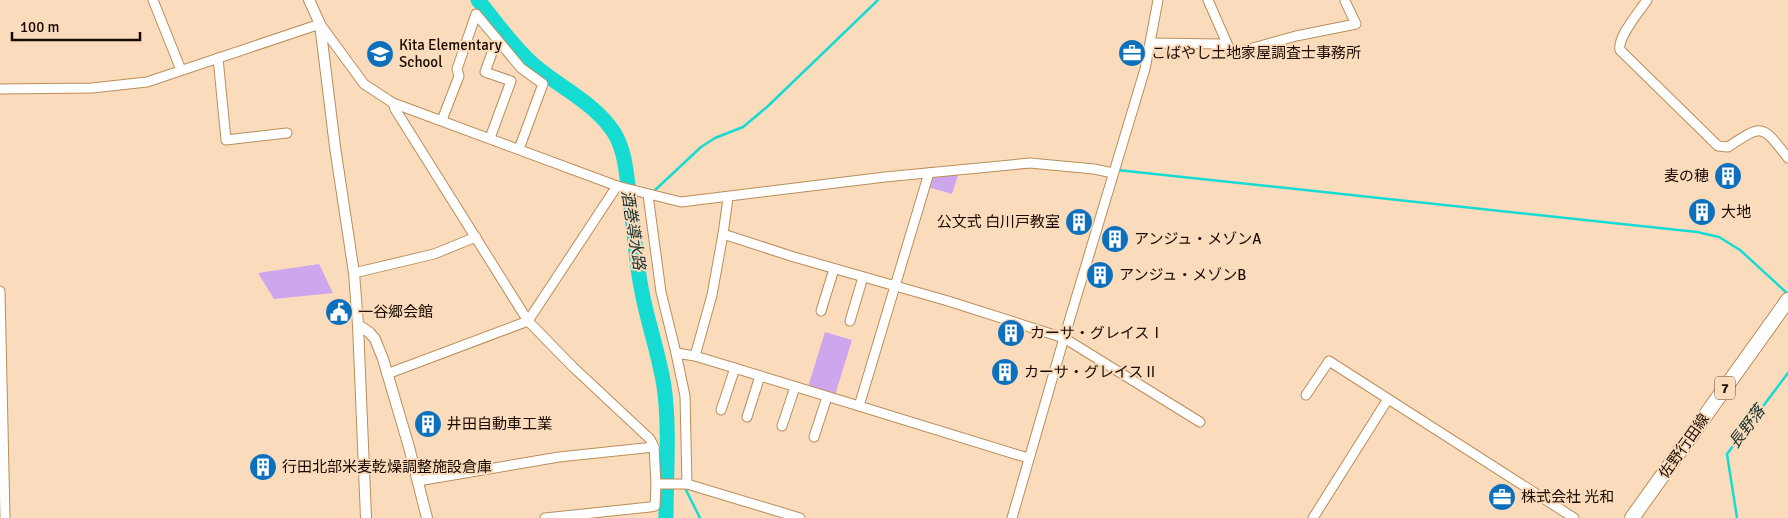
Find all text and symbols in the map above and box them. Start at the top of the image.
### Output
scale bar [12,10,140,42]
text: 100 m [20,18,60,36]
place label: Kita Elementary School [399,36,502,71]
office icon: こばやし土地家屋調査士事務所 [1117,38,1147,68]
school or university icon: Kita Elementary School [365,39,395,69]
place label: こばやし土地家屋調査士事務所 [1151,44,1361,62]
building icon: 麦の穂 [1713,161,1743,191]
place label: 麦の穂 [1664,167,1709,185]
water label: 酒巻導水路 [617,189,649,273]
building icon: 大地 [1687,197,1717,227]
place label: 大地 [1721,203,1751,221]
building icon: 公文式 白川戸教室 [1064,207,1094,237]
place label: 公文式 白川戸教室 [937,213,1060,231]
building icon: アンジュ・メゾンA [1100,224,1130,254]
place label: アンジュ・メゾンA [1134,230,1262,248]
building icon: アンジュ・メゾンB [1085,260,1115,290]
place label: アンジュ・メゾンB [1119,266,1246,284]
public building icon: 一谷郷会館 [324,297,354,327]
place label: 一谷郷会館 [358,303,433,321]
building icon: カーサ・グレイスⅠ [996,318,1026,348]
place label: カーサ・グレイスⅠ [1030,324,1164,342]
building icon: カーサ・グレイスⅡ [990,357,1020,387]
place label: カーサ・グレイスⅡ [1024,363,1158,381]
road number: 7 [1715,376,1735,399]
water label: 長野落 [1725,399,1771,452]
building icon: 井田自動車工業 [413,409,443,439]
street label: 佐野行田線 [1655,410,1713,482]
place label: 井田自動車工業 [447,415,552,433]
building icon: 行田北部米麦乾燥調整施設倉庫 [248,452,278,482]
place label: 行田北部米麦乾燥調整施設倉庫 [282,458,492,476]
office icon: 株式会社 光和 [1487,482,1517,512]
place label: 株式会社 光和 [1521,488,1614,506]

